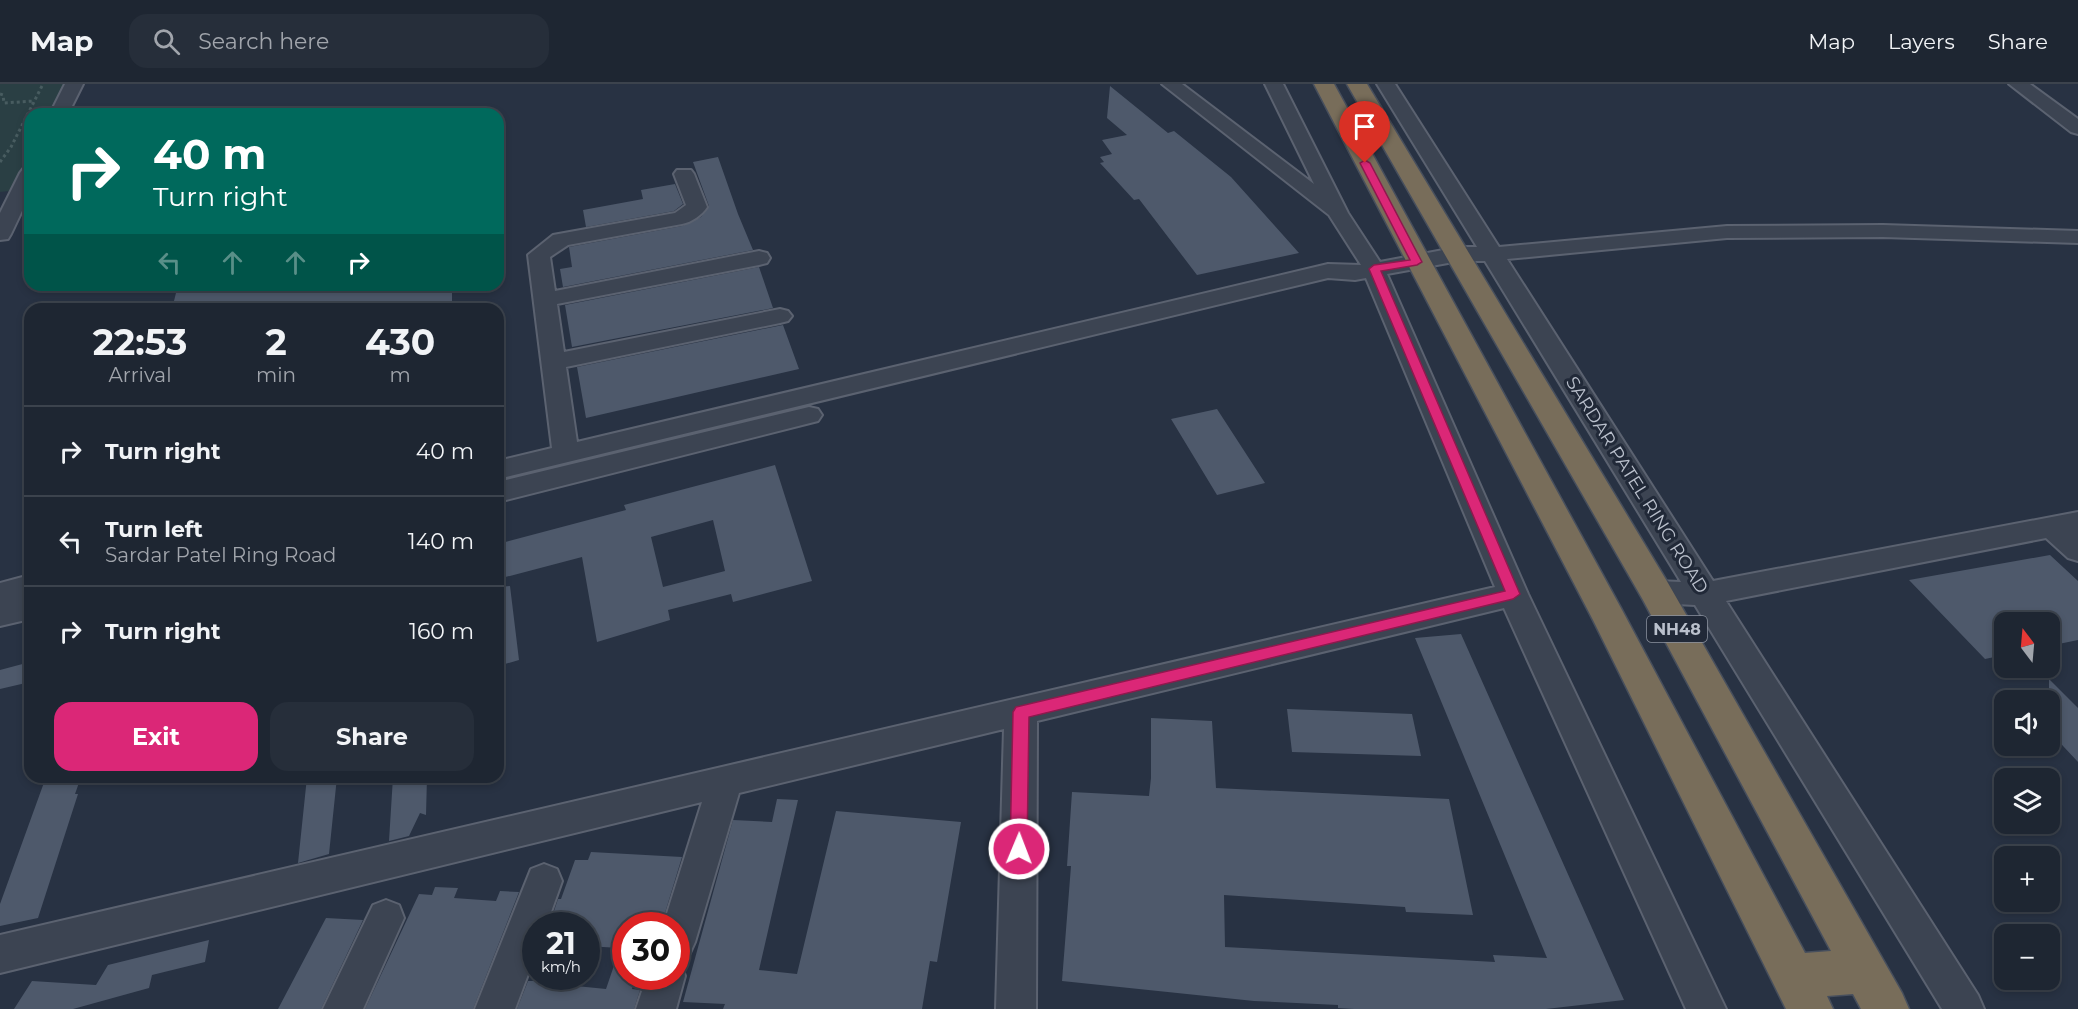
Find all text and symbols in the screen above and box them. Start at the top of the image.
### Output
search box [129,14,549,68]
text: Map [30,24,93,58]
icon: search [150,25,183,58]
text: Search here [198,28,329,55]
text: Map [1808,29,1855,54]
text: Layers [1888,29,1955,54]
text: Share [1988,29,2048,54]
pin [1339,101,1390,163]
icon: arrive [1348,110,1381,143]
text: 40 m [153,128,266,180]
icon: right [54,132,132,210]
text: Turn right [153,180,288,213]
icon: left [153,246,186,279]
icon: ahead [216,246,249,279]
icon: ahead [279,246,312,279]
icon: right [342,246,375,279]
text: 22:53 [93,320,187,364]
text: 2 [265,320,287,364]
text: 430 [365,320,435,364]
text: Arrival [108,363,172,387]
text: min [256,363,296,387]
text: m [389,363,411,387]
street label: SARDAR PATEL RING ROAD [1561,372,1713,598]
icon: right [54,435,87,468]
text: Turn right [105,438,220,465]
text: 40 m [416,438,474,465]
text: Turn left [105,516,203,543]
icon: left [54,525,87,558]
text: 140 m [408,528,474,555]
text: Sardar Patel Ring Road [105,543,336,567]
north arrow [1994,612,2060,678]
map controls [1994,612,2060,990]
icon: right [54,615,87,648]
road number: NH48 [1647,616,1707,642]
text: Turn right [105,618,220,645]
text: 160 m [409,618,474,645]
button: sound [1994,690,2060,756]
button: Exit [54,702,258,771]
button: Share [270,702,474,771]
button: layers [1994,768,2060,834]
position arrow [987,817,1051,881]
button: + [1994,846,2060,912]
speed limit sign: 30 [612,912,690,990]
button: − [1994,924,2060,990]
text: 21 [546,925,576,962]
text: km/h [541,957,581,976]

